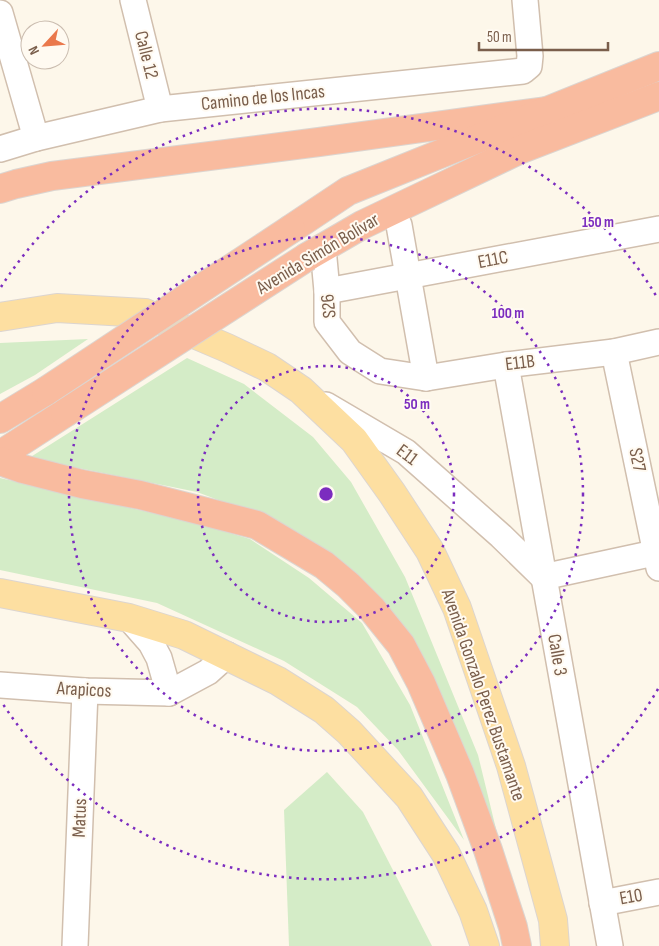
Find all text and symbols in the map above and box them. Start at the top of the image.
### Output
north arrow [20,20,70,70]
scale bar [479,20,608,52]
text: 50 m [487,28,512,47]
street label: Calle 12 [129,29,163,81]
text: N [24,43,43,58]
street label: Camino de los Incas [200,80,326,116]
street label: Avenida Simón Bolívar [252,208,384,300]
text: 150 m [582,213,614,232]
street label: E11C [476,246,510,274]
street label: S26 [316,293,342,319]
text: 100 m [492,304,524,323]
street label: E11B [504,350,536,376]
text: 50 m [404,395,430,414]
street label: E11 [392,439,423,471]
street label: S27 [623,446,651,474]
centre of rings [317,485,335,503]
street label: Avenida Gonzalo Perez Bustamante [436,585,530,804]
street label: Calle 3 [542,632,572,678]
street label: Arapicos [55,677,112,703]
street label: Matus [68,798,92,838]
street label: E10 [618,884,644,910]

